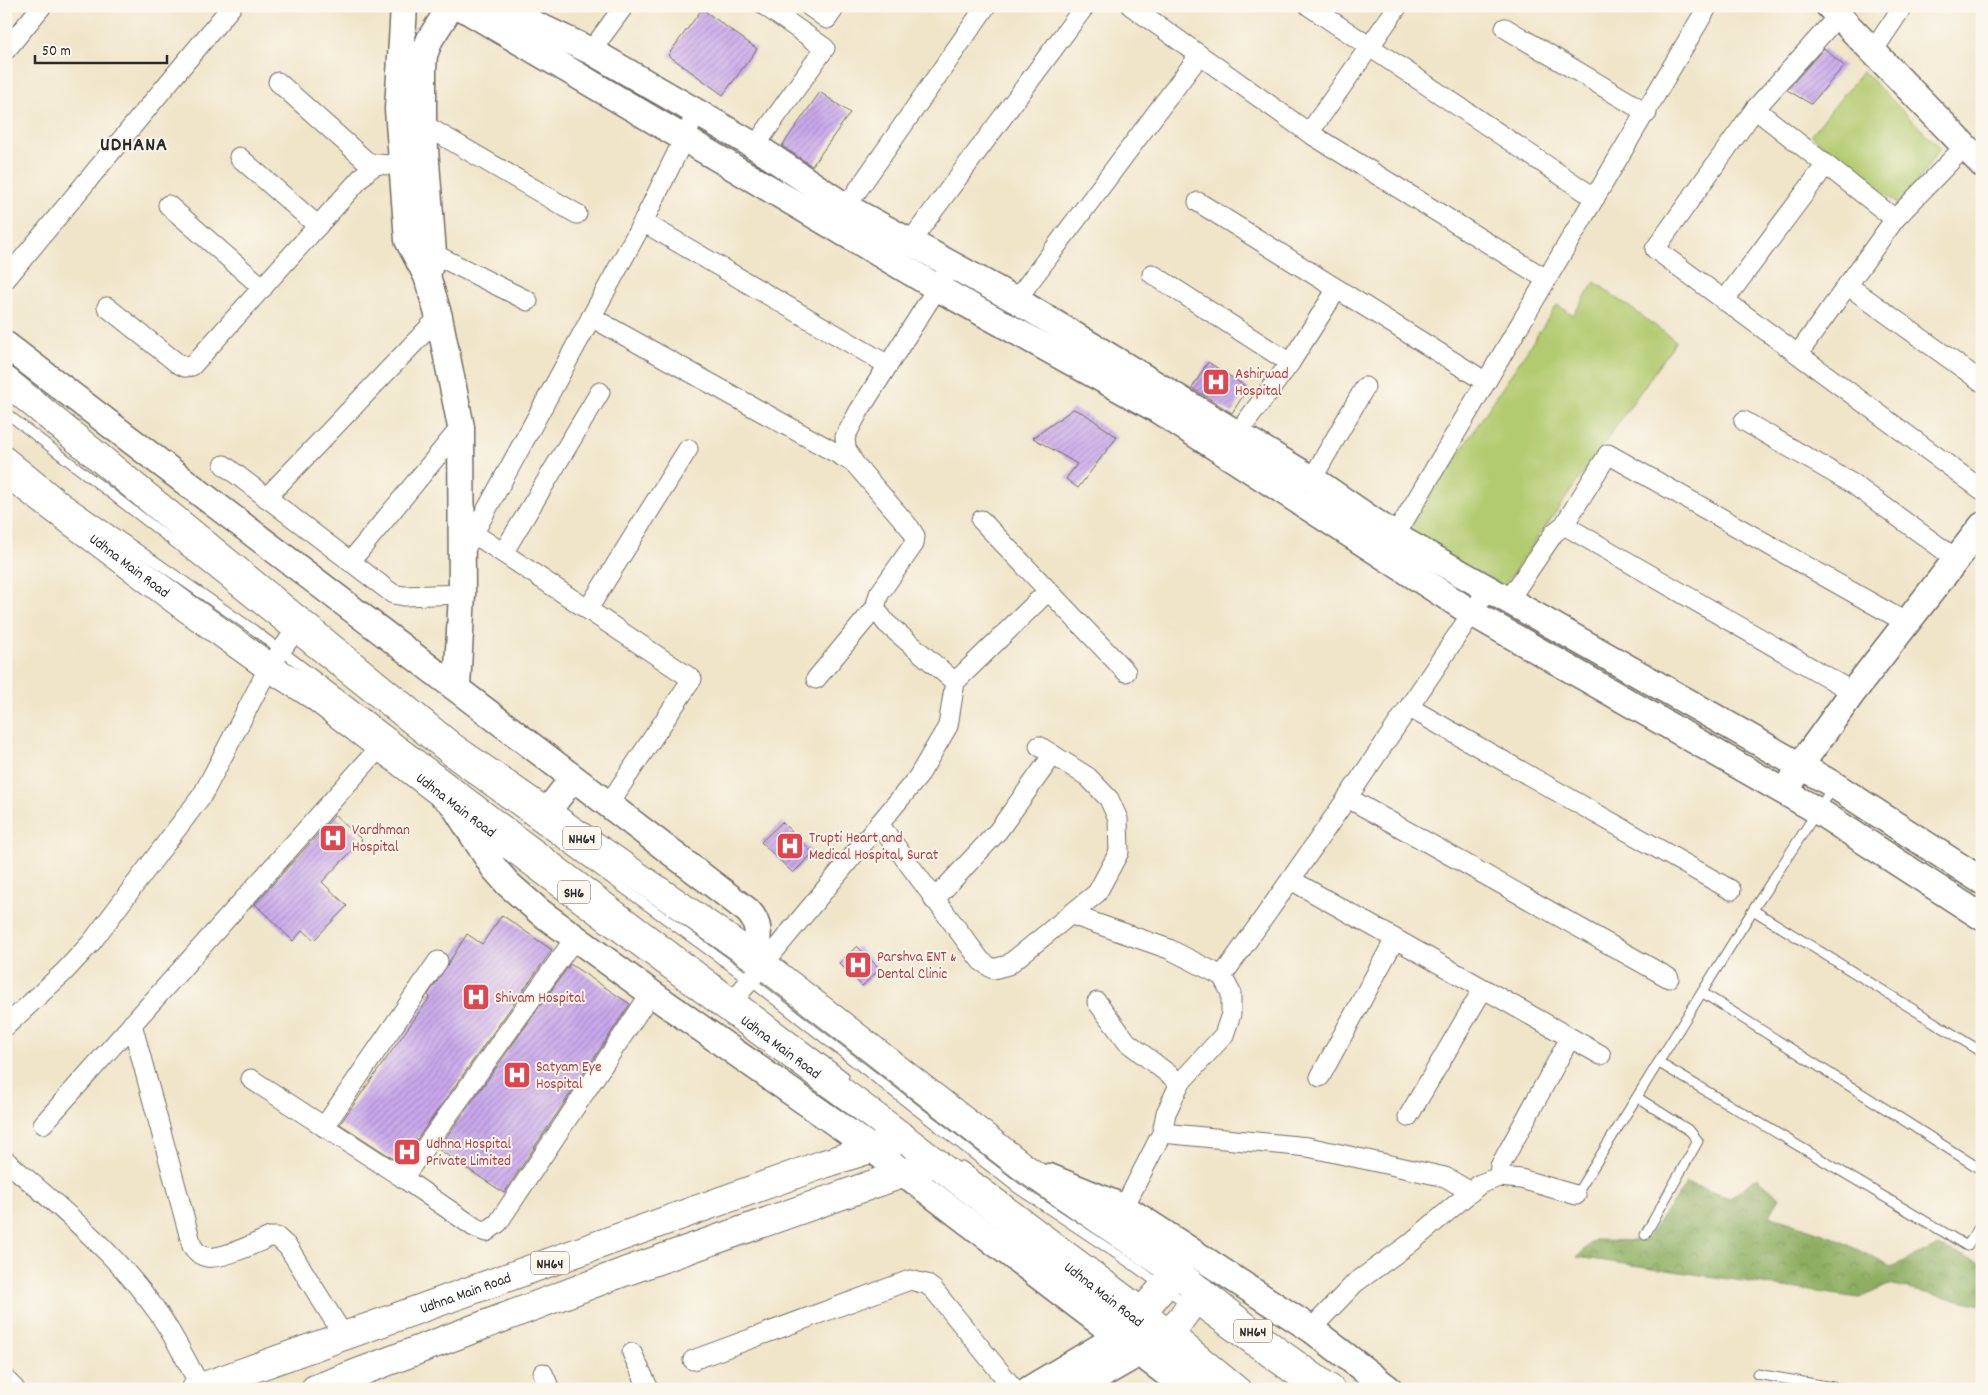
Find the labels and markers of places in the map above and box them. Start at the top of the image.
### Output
place label: Ashirwad Hospital [1235,364,1288,403]
hospital icon: Ashirwad Hospital [1201,367,1231,397]
place label: Vardhman Hospital [352,820,410,859]
hospital icon: Vardhman Hospital [318,823,348,853]
place label: Trupti Heart and Medical Hospital, Surat [809,828,939,867]
hospital icon: Trupti Heart and Medical Hospital, Surat [775,831,805,861]
place label: Parshva ENT & Dental Clinic [877,947,957,986]
hospital icon: Parshva ENT & Dental Clinic [843,950,873,980]
hospital icon: Shivam Hospital [461,982,491,1012]
place label: Shivam Hospital [495,988,585,1010]
place label: Satyam Eye Hospital [536,1057,602,1096]
hospital icon: Satyam Eye Hospital [502,1060,532,1090]
place label: Udhna Hospital Private Limited [426,1134,511,1173]
hospital icon: Udhna Hospital Private Limited [392,1137,422,1167]

